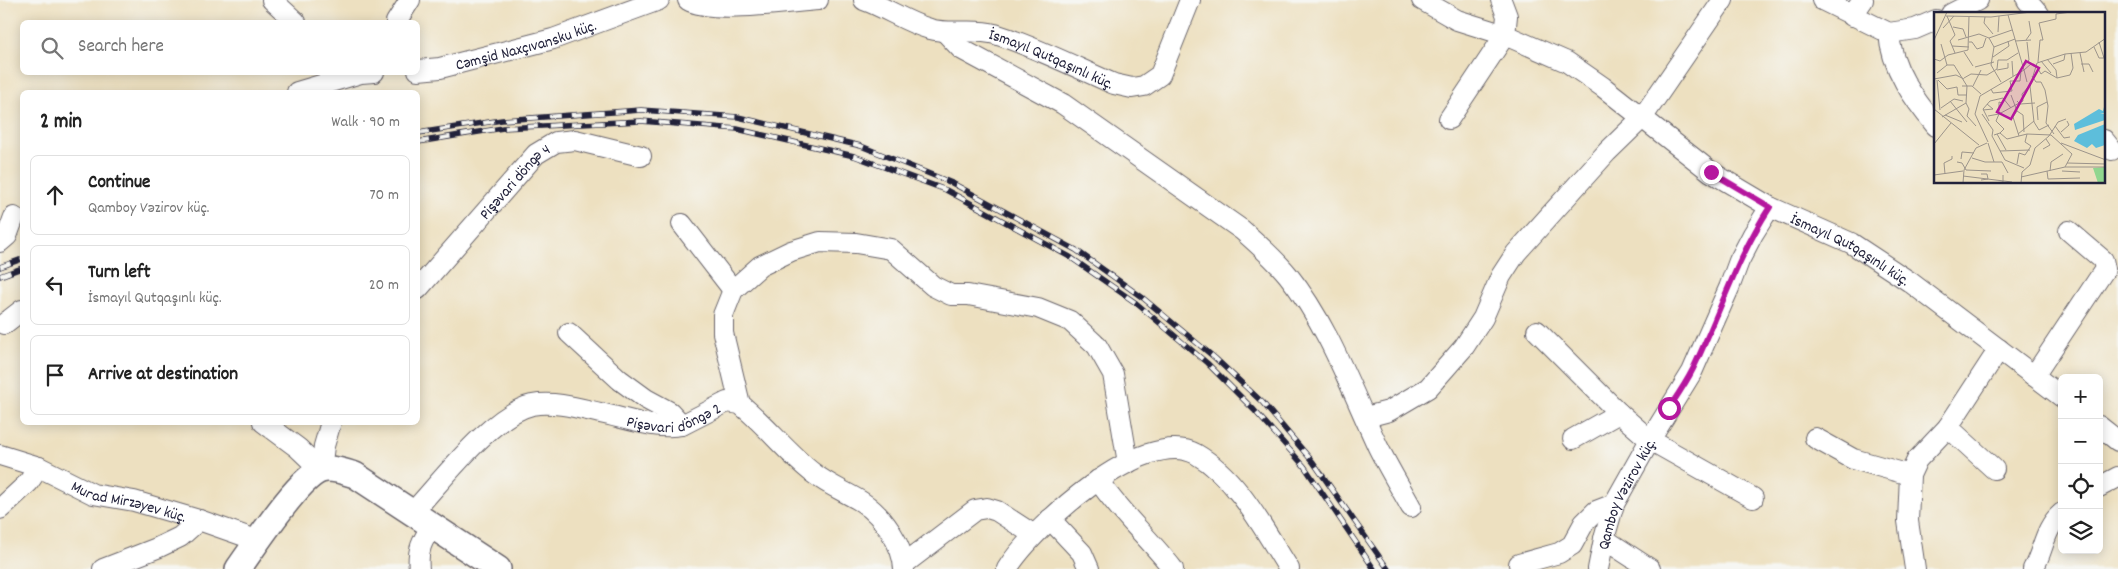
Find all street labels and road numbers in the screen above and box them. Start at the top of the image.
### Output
street label: Cəmşid Naxçıvansku küç. [453,15,600,78]
street label: İsmayıl Qutqaşınlı küç. [987,24,1117,96]
street label: Pişəvari döngə 4 [475,139,555,226]
street label: İsmayıl Qutqaşınlı küç. [1786,209,1914,293]
street label: Pişəvari döngə 2 [624,398,726,440]
street label: Qamboy Vəzirov küç. [1593,434,1663,552]
street label: Murad Mirzəyev küç. [67,476,189,530]

